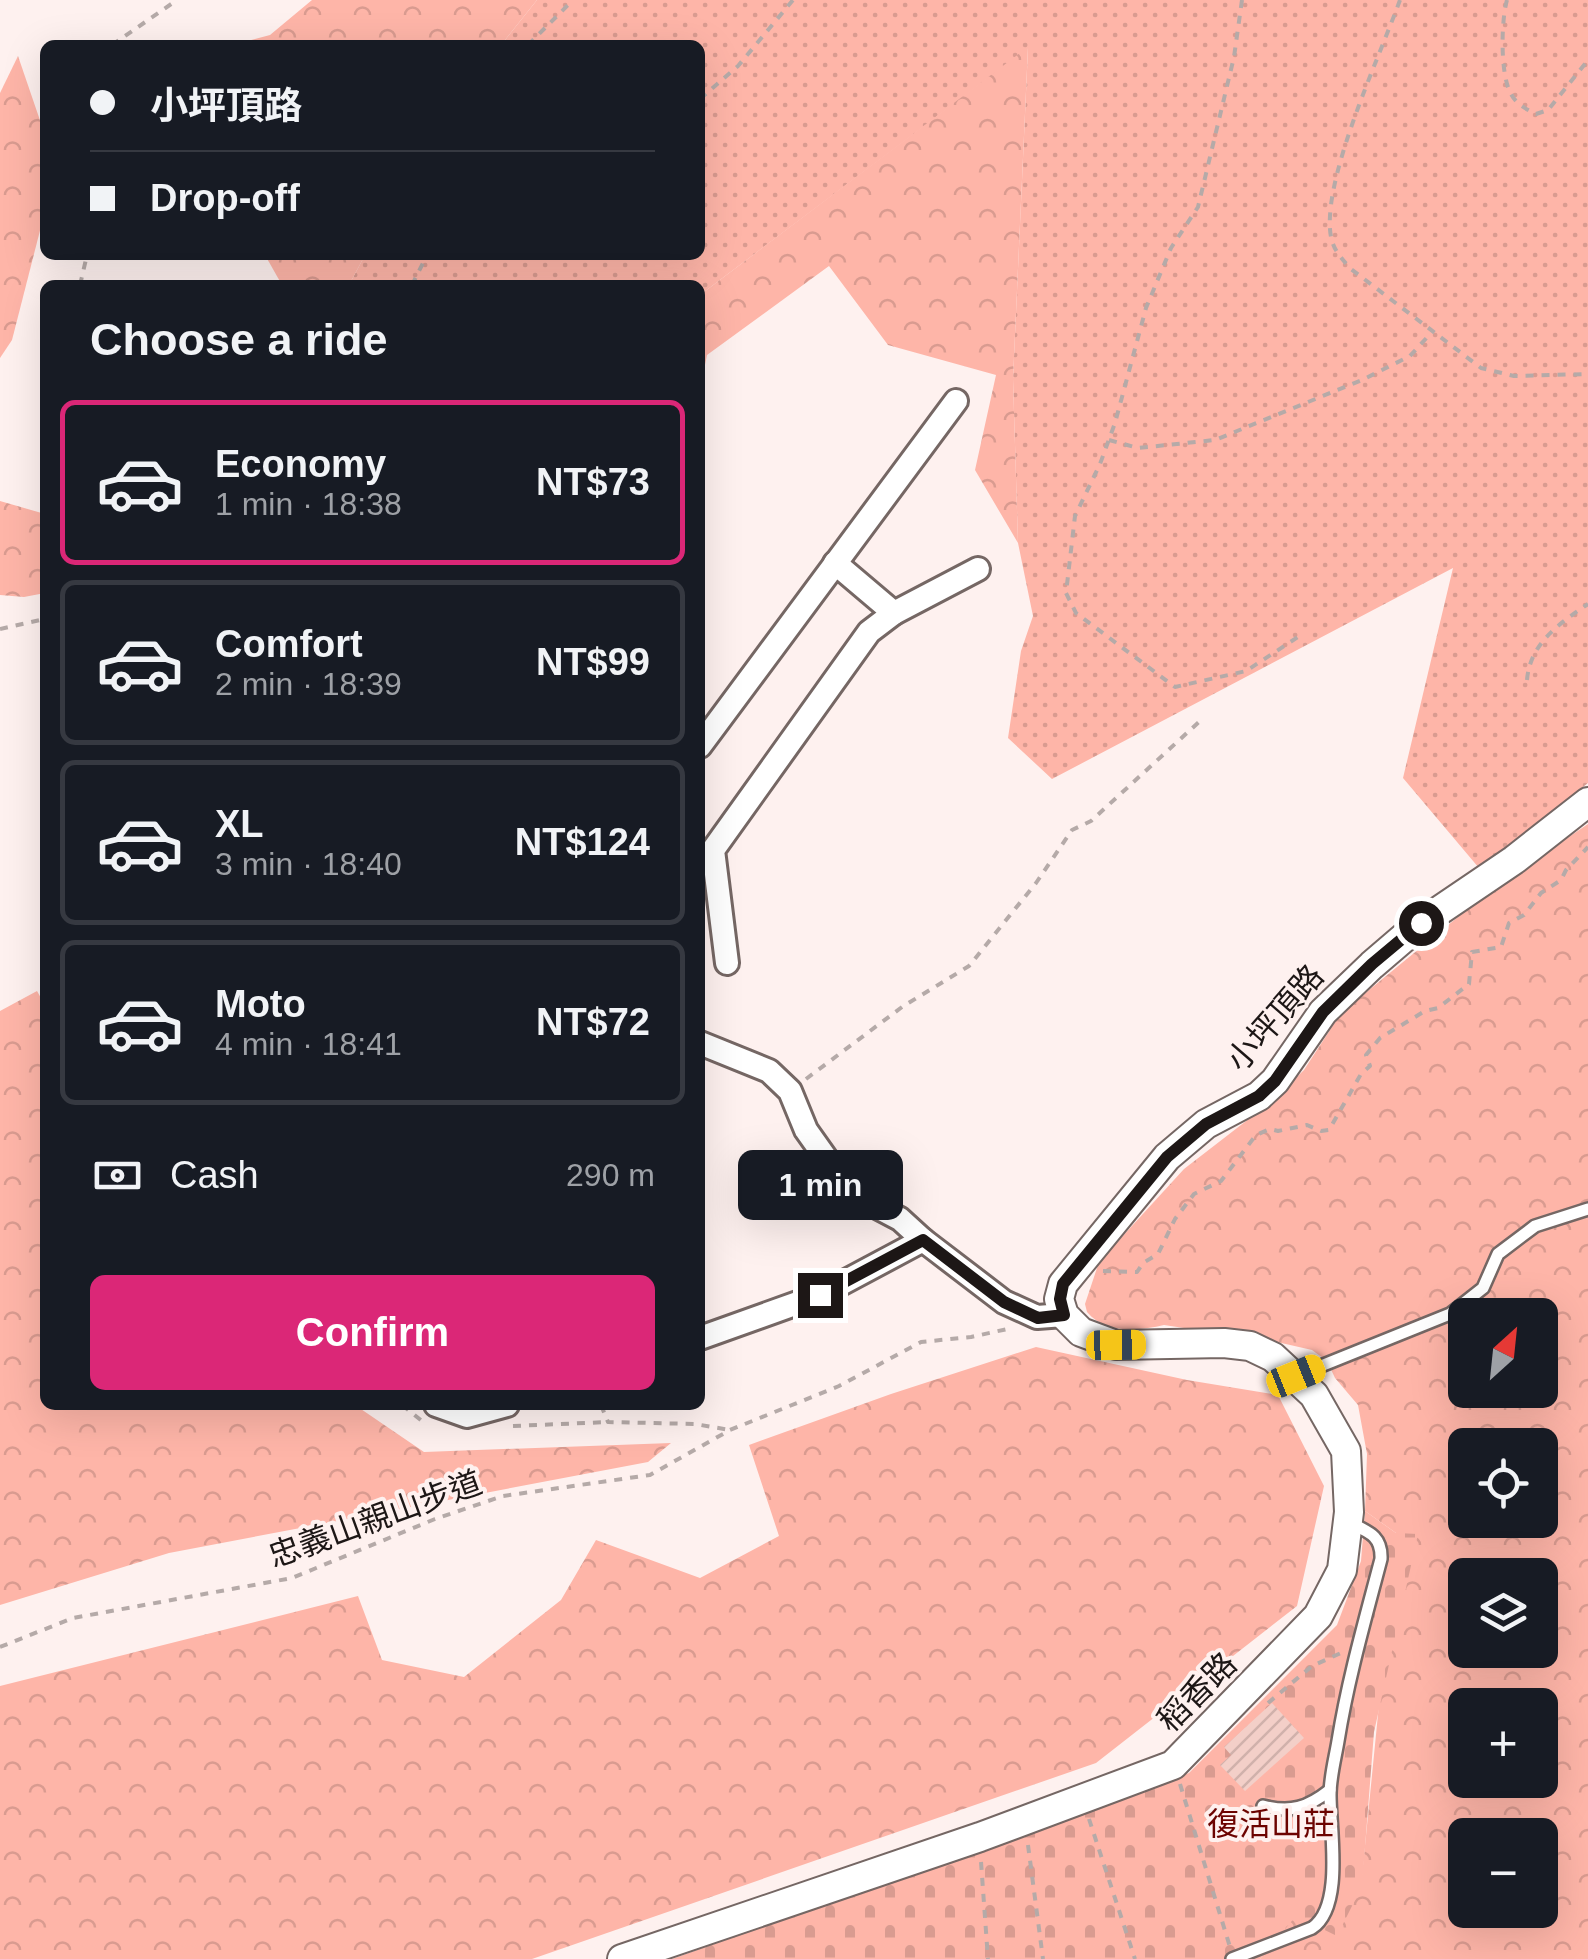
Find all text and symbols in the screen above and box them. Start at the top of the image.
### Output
text: 小坪頂路 [150,85,302,127]
text: Drop-off [150,177,300,219]
text: Choose a ride [90,314,388,365]
icon: car [95,438,185,528]
text: Economy [215,443,386,485]
text: NT$73 [536,461,650,503]
text: 1 min · 18:38 [215,486,402,522]
icon: car [95,618,185,708]
text: Comfort [215,623,363,665]
text: NT$99 [536,641,650,683]
text: 2 min · 18:39 [215,666,402,702]
icon: car [95,798,185,888]
text: XL [215,803,264,845]
text: NT$124 [515,821,650,863]
text: 3 min · 18:40 [215,846,402,882]
route start [1399,901,1444,946]
street label: 小坪頂路 [1219,958,1331,1078]
icon: car [95,978,185,1068]
text: Moto [215,983,306,1025]
text: NT$72 [536,1001,650,1043]
text: 4 min · 18:41 [215,1026,402,1062]
icon: cash [90,1148,145,1203]
callout: 1 min [738,1150,902,1220]
text: Cash [170,1154,259,1196]
text: 290 m [566,1157,655,1193]
text: 1 min [779,1167,862,1203]
route end [798,1273,843,1318]
button: Confirm [90,1275,655,1390]
north arrow [1448,1298,1558,1408]
map controls [1448,1298,1558,1928]
car [1086,1329,1146,1361]
car [1263,1351,1329,1401]
button: locate [1448,1428,1558,1538]
street label: 忠義山親山步道 [264,1464,486,1574]
button: layers [1448,1558,1558,1668]
street label: 稻香路 [1150,1645,1244,1739]
button: + [1448,1688,1558,1798]
park label: 復活山莊 [1207,1806,1335,1842]
button: − [1448,1818,1558,1928]

